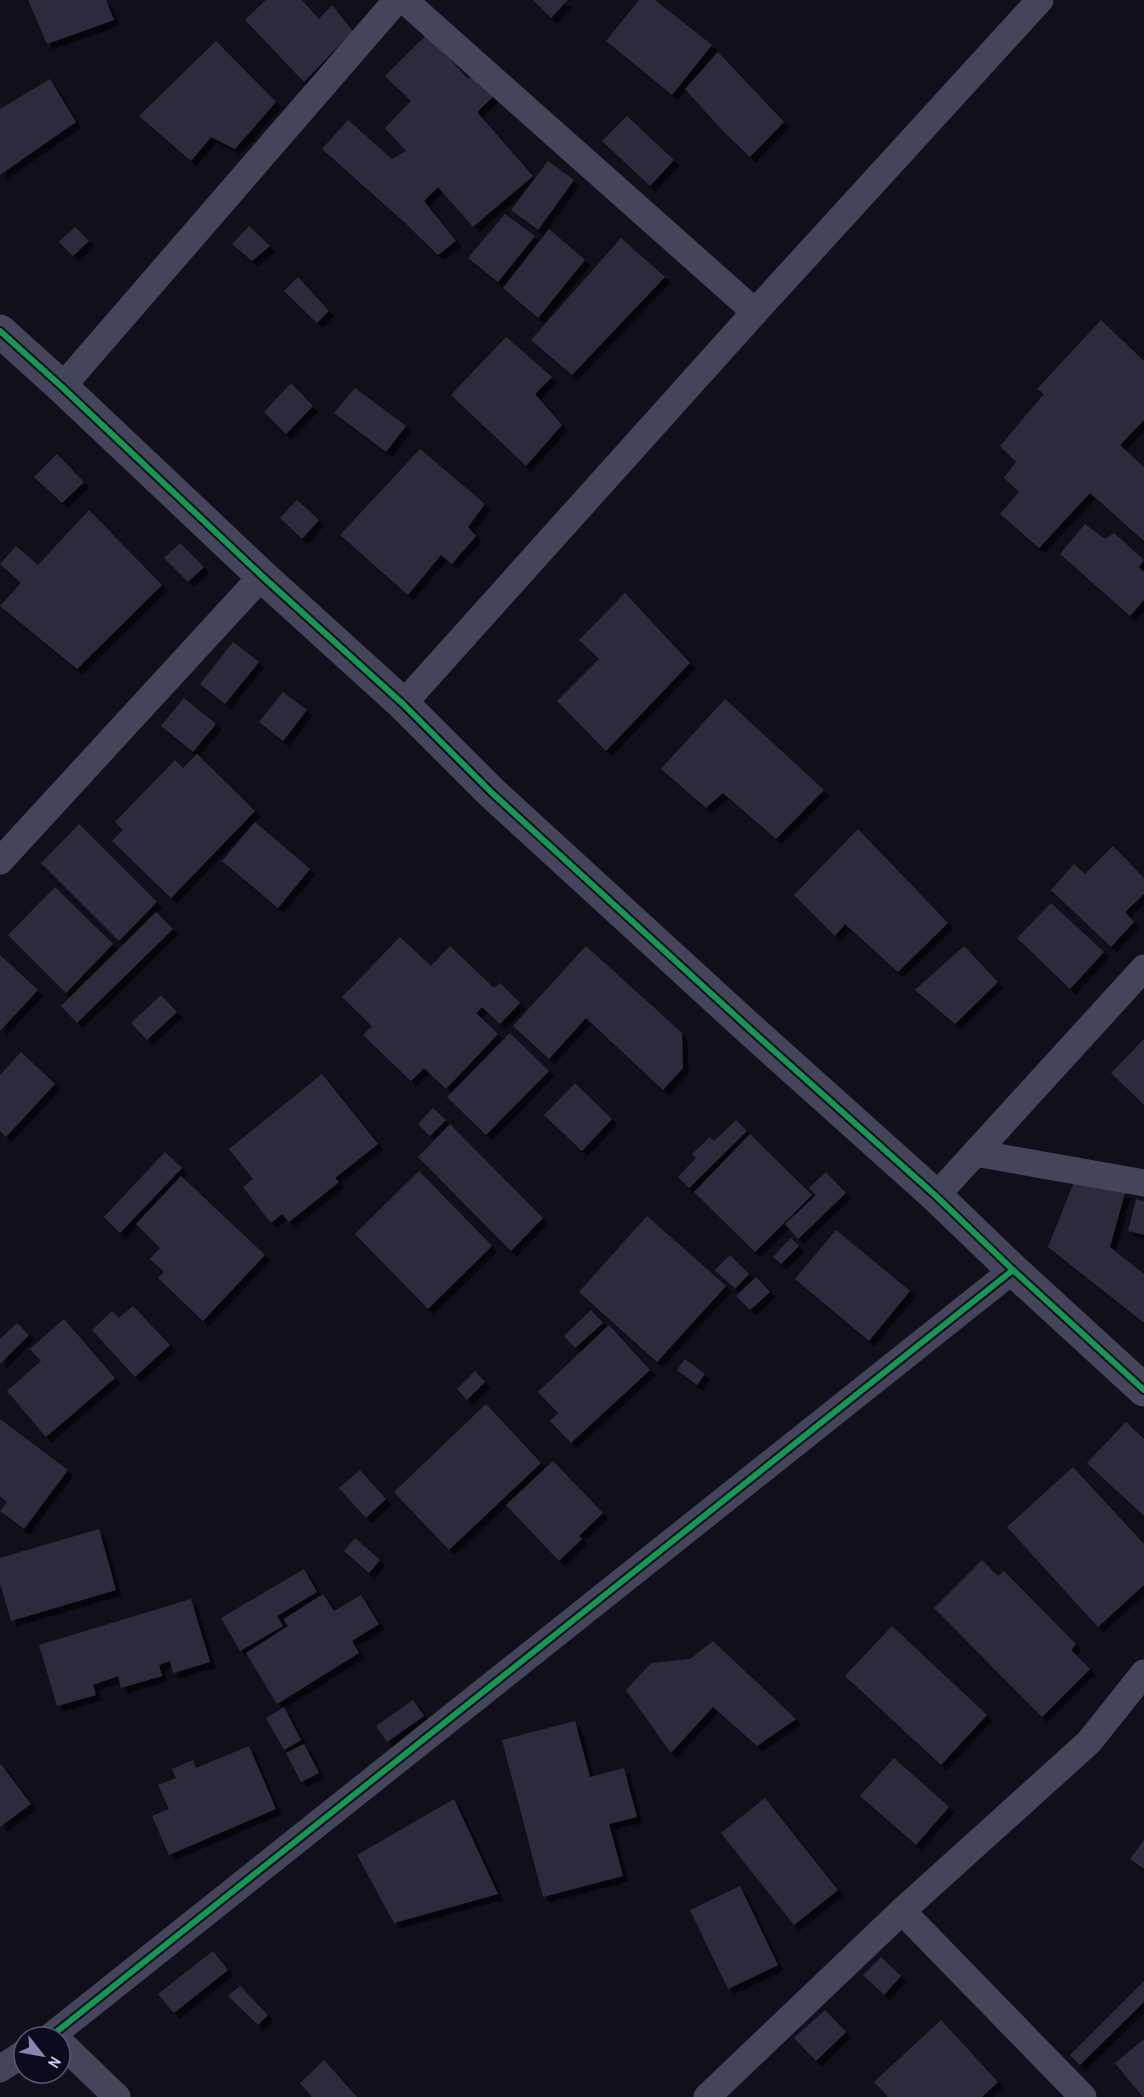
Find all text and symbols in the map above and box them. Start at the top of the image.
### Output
north arrow [12,2025,72,2085]
text: N [43,2053,67,2072]

